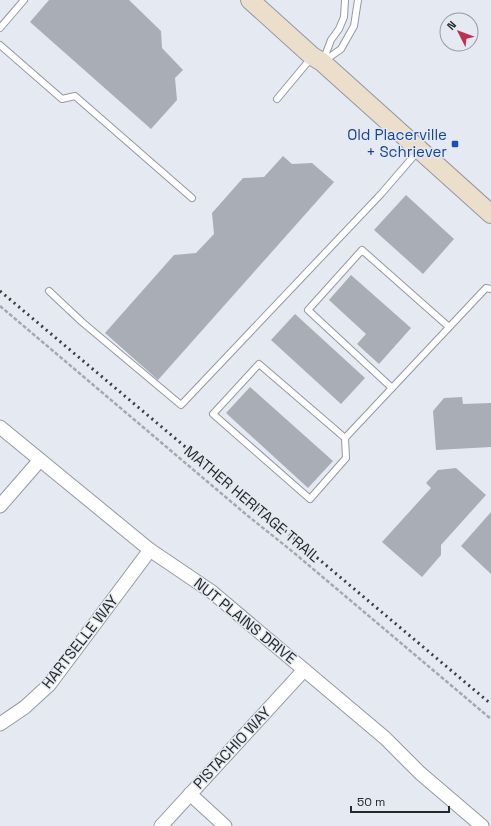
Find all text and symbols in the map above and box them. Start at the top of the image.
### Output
north arrow [439,12,479,52]
text: N [444,18,459,33]
place label: Old Placerville + Schriever [347,125,447,161]
marker: Old Placerville + Schriever [450,139,460,149]
street label: MATHER HERITAGE TRAIL [181,441,324,566]
street label: NUT PLAINS DRIVE [190,573,300,668]
street label: HARTSELLE WAY [37,591,122,692]
street label: PISTACHIO WAY [189,703,275,793]
scale bar [351,788,449,814]
text: 50 m [357,794,385,810]

